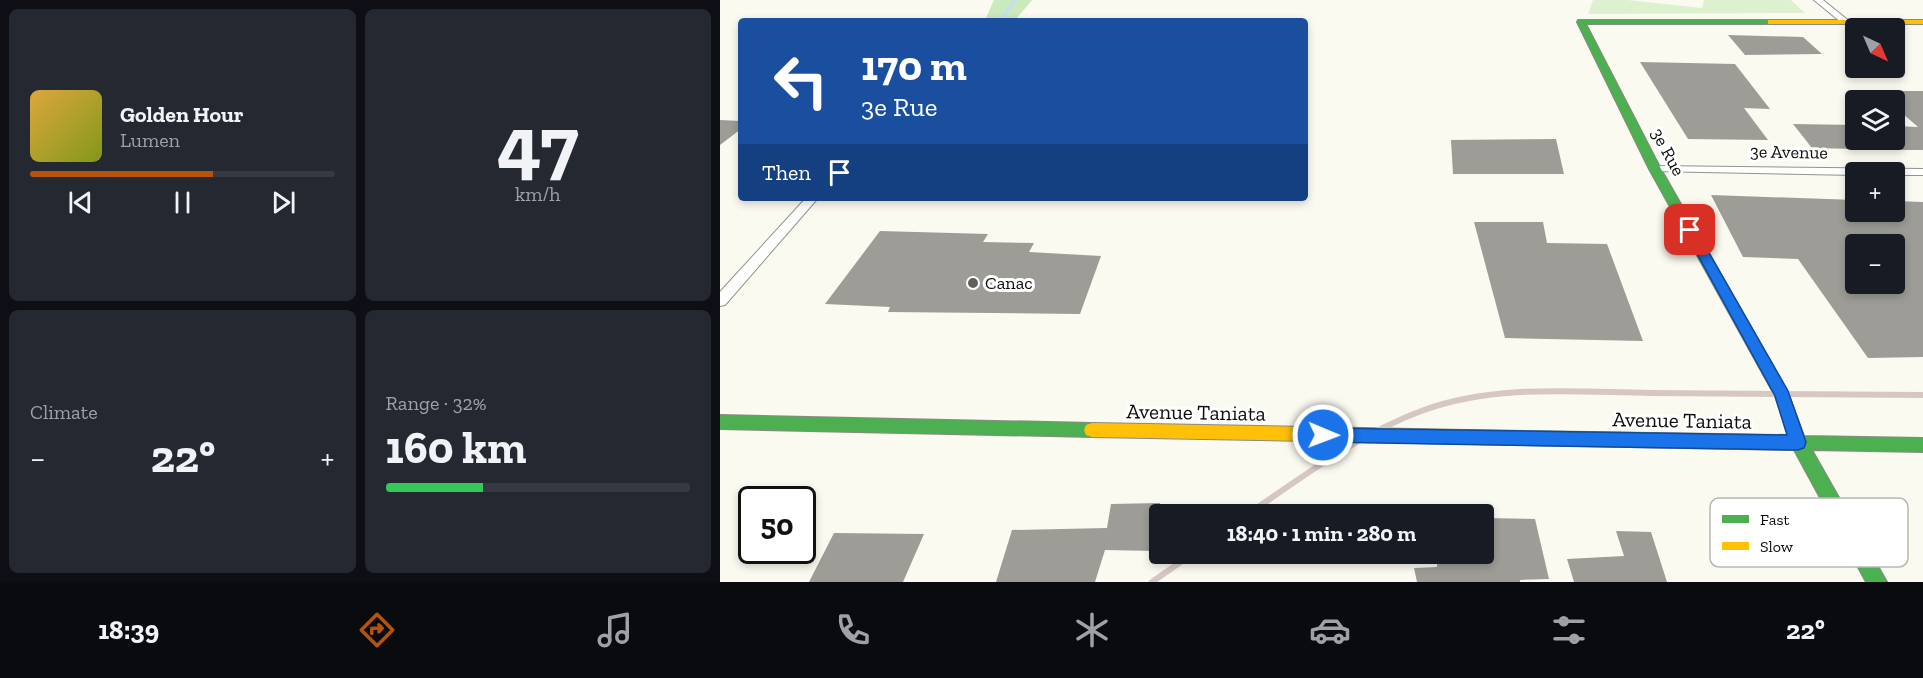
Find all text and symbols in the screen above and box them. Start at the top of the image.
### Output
north arrow [1845,18,1905,78]
map controls [1845,18,1905,294]
text: 170 m [861,40,967,91]
icon: left [762,42,840,120]
button: layers [1845,90,1905,150]
text: 3e Rue [861,91,938,123]
text: 47 [497,96,579,190]
text: Golden Hour [120,101,244,128]
street label: 3e Rue [1646,124,1690,180]
text: Lumen [120,128,180,152]
street label: 3e Avenue [1750,140,1828,164]
icon: arrive [823,156,856,189]
text: Then [762,159,811,186]
button: + [1845,162,1905,222]
text: km/h [515,182,561,206]
icon: previous [64,186,97,219]
icon: pause [166,186,199,219]
icon: next [267,186,300,219]
pin [1664,204,1715,255]
icon: arrive [1673,213,1706,246]
button: − [1845,234,1905,294]
place label: Canac [985,272,1033,294]
marker: Canac [966,276,980,290]
text: Range · 32% [386,391,487,415]
street label: Avenue Taniata [1126,398,1266,426]
text: Climate [30,400,98,424]
position arrow [1291,403,1355,467]
street label: Avenue Taniata [1612,406,1752,434]
text: 160 km [386,421,526,475]
text: 22° [151,430,215,484]
text: − [30,438,45,477]
text: + [321,438,335,477]
speed limit sign: 50 [738,486,816,564]
legend [1710,498,1908,567]
text: Fast [1760,510,1789,529]
text: 18:40 · 1 min · 280 m [1227,520,1416,547]
text: Slow [1760,537,1794,556]
icon: directions [356,609,398,651]
icon: music [594,609,636,651]
icon: phone [832,609,874,651]
icon: climate [1071,609,1113,651]
icon: car [1309,609,1351,651]
icon: filters [1548,609,1590,651]
text: 18:39 [98,614,159,646]
text: 22° [1786,614,1825,646]

